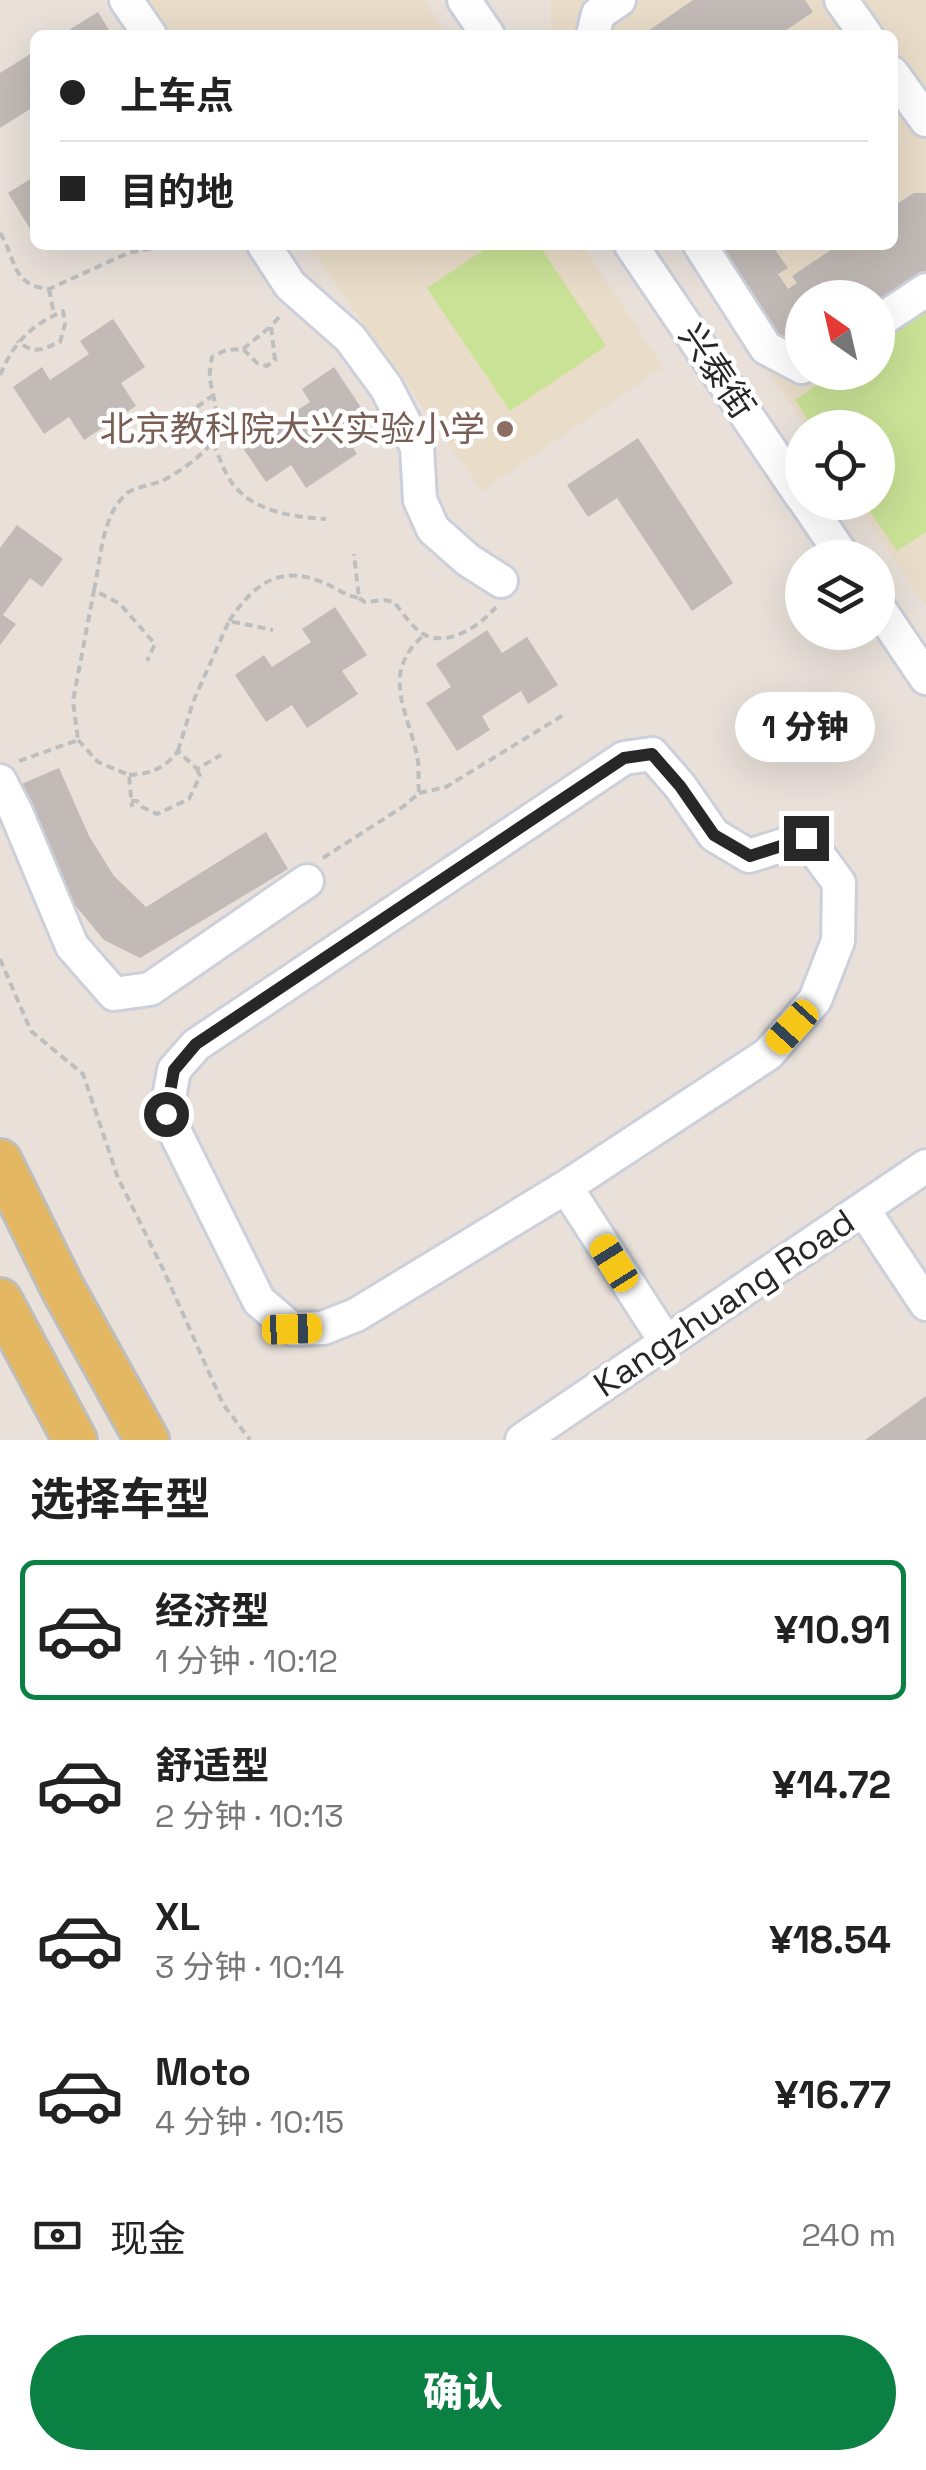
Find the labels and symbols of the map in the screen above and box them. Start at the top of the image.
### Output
north arrow [785,280,895,390]
street label: 兴泰街 [669,315,765,427]
place label: 北京教科院大兴实验小学 [100,407,485,451]
marker: 北京教科院大兴实验小学 [494,418,516,440]
callout: 1 分钟 [736,693,876,763]
route end [784,816,829,861]
car [761,995,823,1059]
route start [144,1092,189,1137]
street label: Kangzhuang Road [585,1199,863,1407]
car [585,1230,643,1296]
car [261,1313,323,1345]

